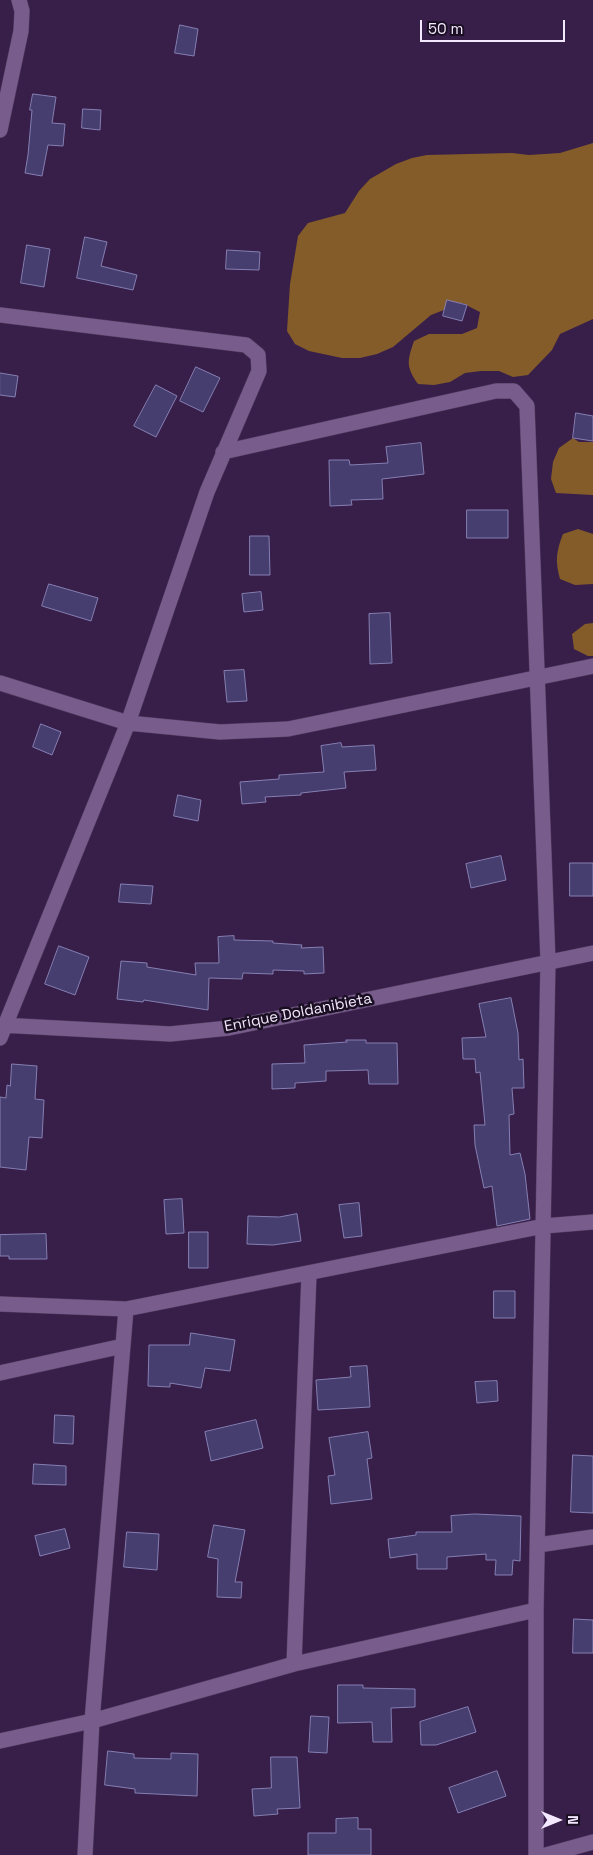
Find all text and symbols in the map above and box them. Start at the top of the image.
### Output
scale bar [423,10,568,42]
text: 50 m [428,19,463,38]
street label: Enrique Doldanibieta [223,990,373,1036]
north arrow [533,1795,583,1845]
text: N [564,1815,582,1825]

